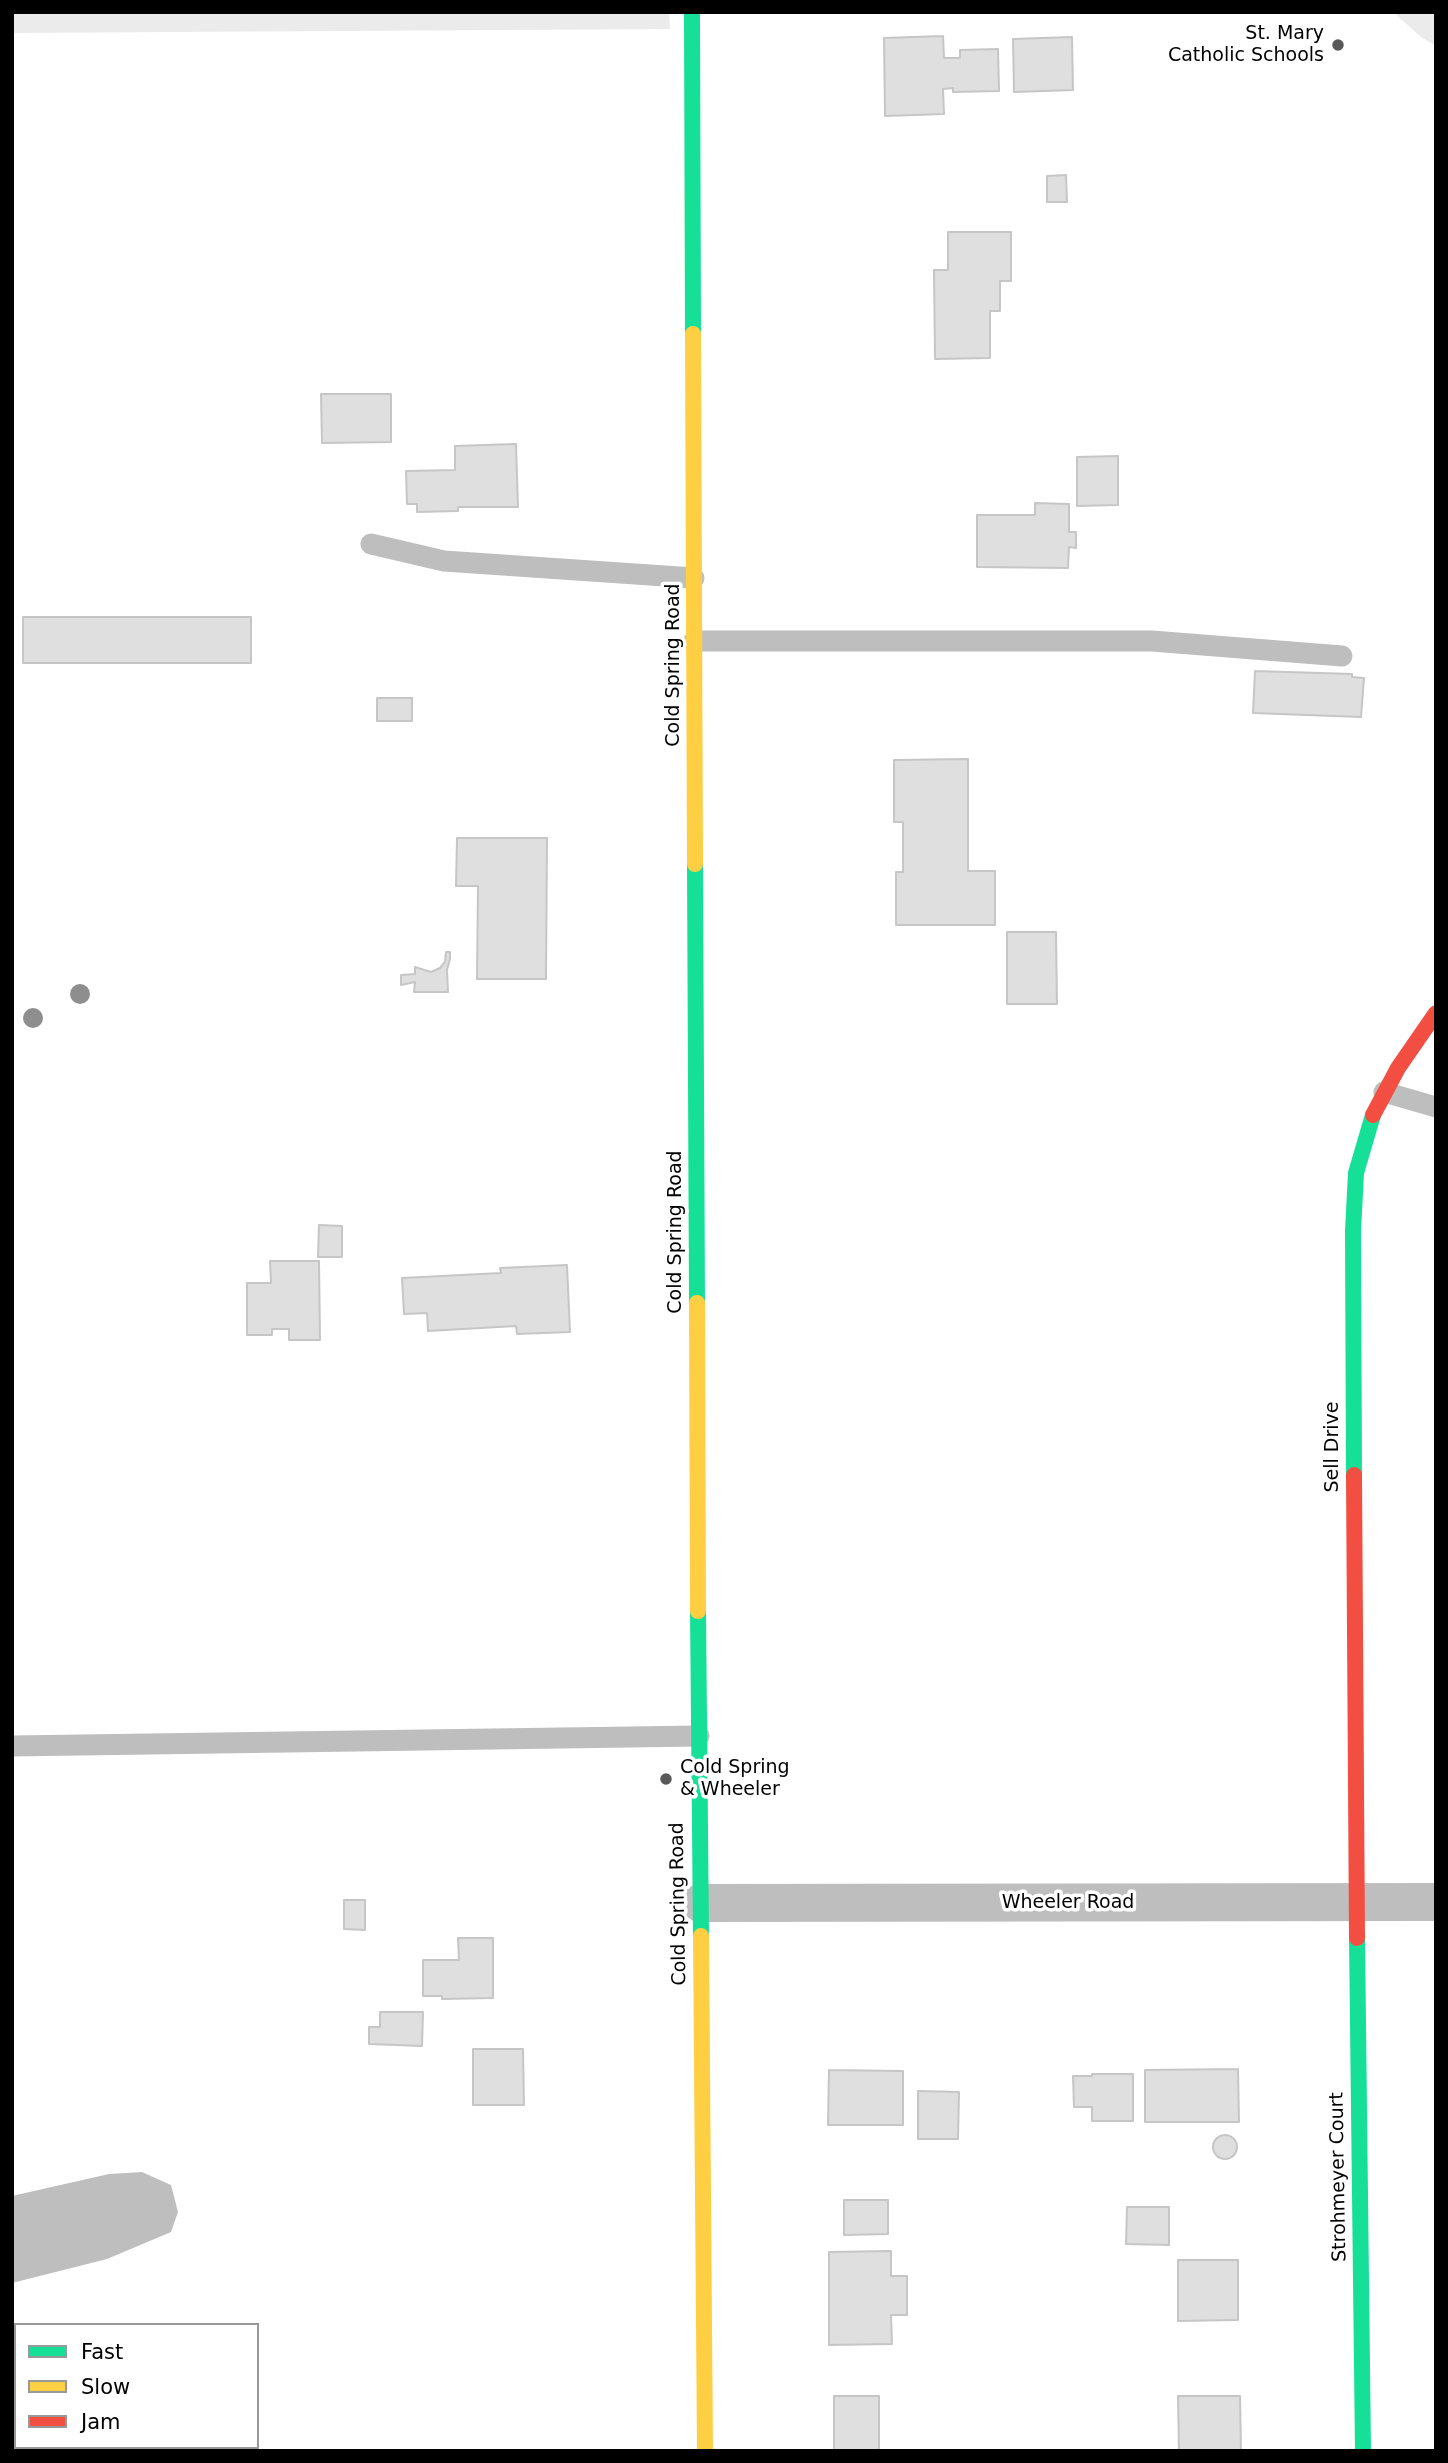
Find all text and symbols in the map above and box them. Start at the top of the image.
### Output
place label: St. Mary Catholic Schools [1168,23,1324,67]
marker: St. Mary Catholic Schools [1330,37,1346,53]
street label: Cold Spring Road [663,583,685,747]
street label: Cold Spring Road [665,1150,687,1314]
street label: Sell Drive [1322,1401,1344,1493]
place label: Cold Spring & Wheeler [680,1757,790,1801]
marker: Cold Spring & Wheeler [658,1771,674,1787]
street label: Cold Spring Road [666,1822,692,1986]
street label: Wheeler Road [1002,1892,1134,1914]
street label: Strohmeyer Court [1326,2092,1352,2262]
legend [14,2323,259,2449]
text: Fast [81,2340,123,2364]
text: Slow [81,2375,130,2399]
text: Jam [81,2410,121,2434]

